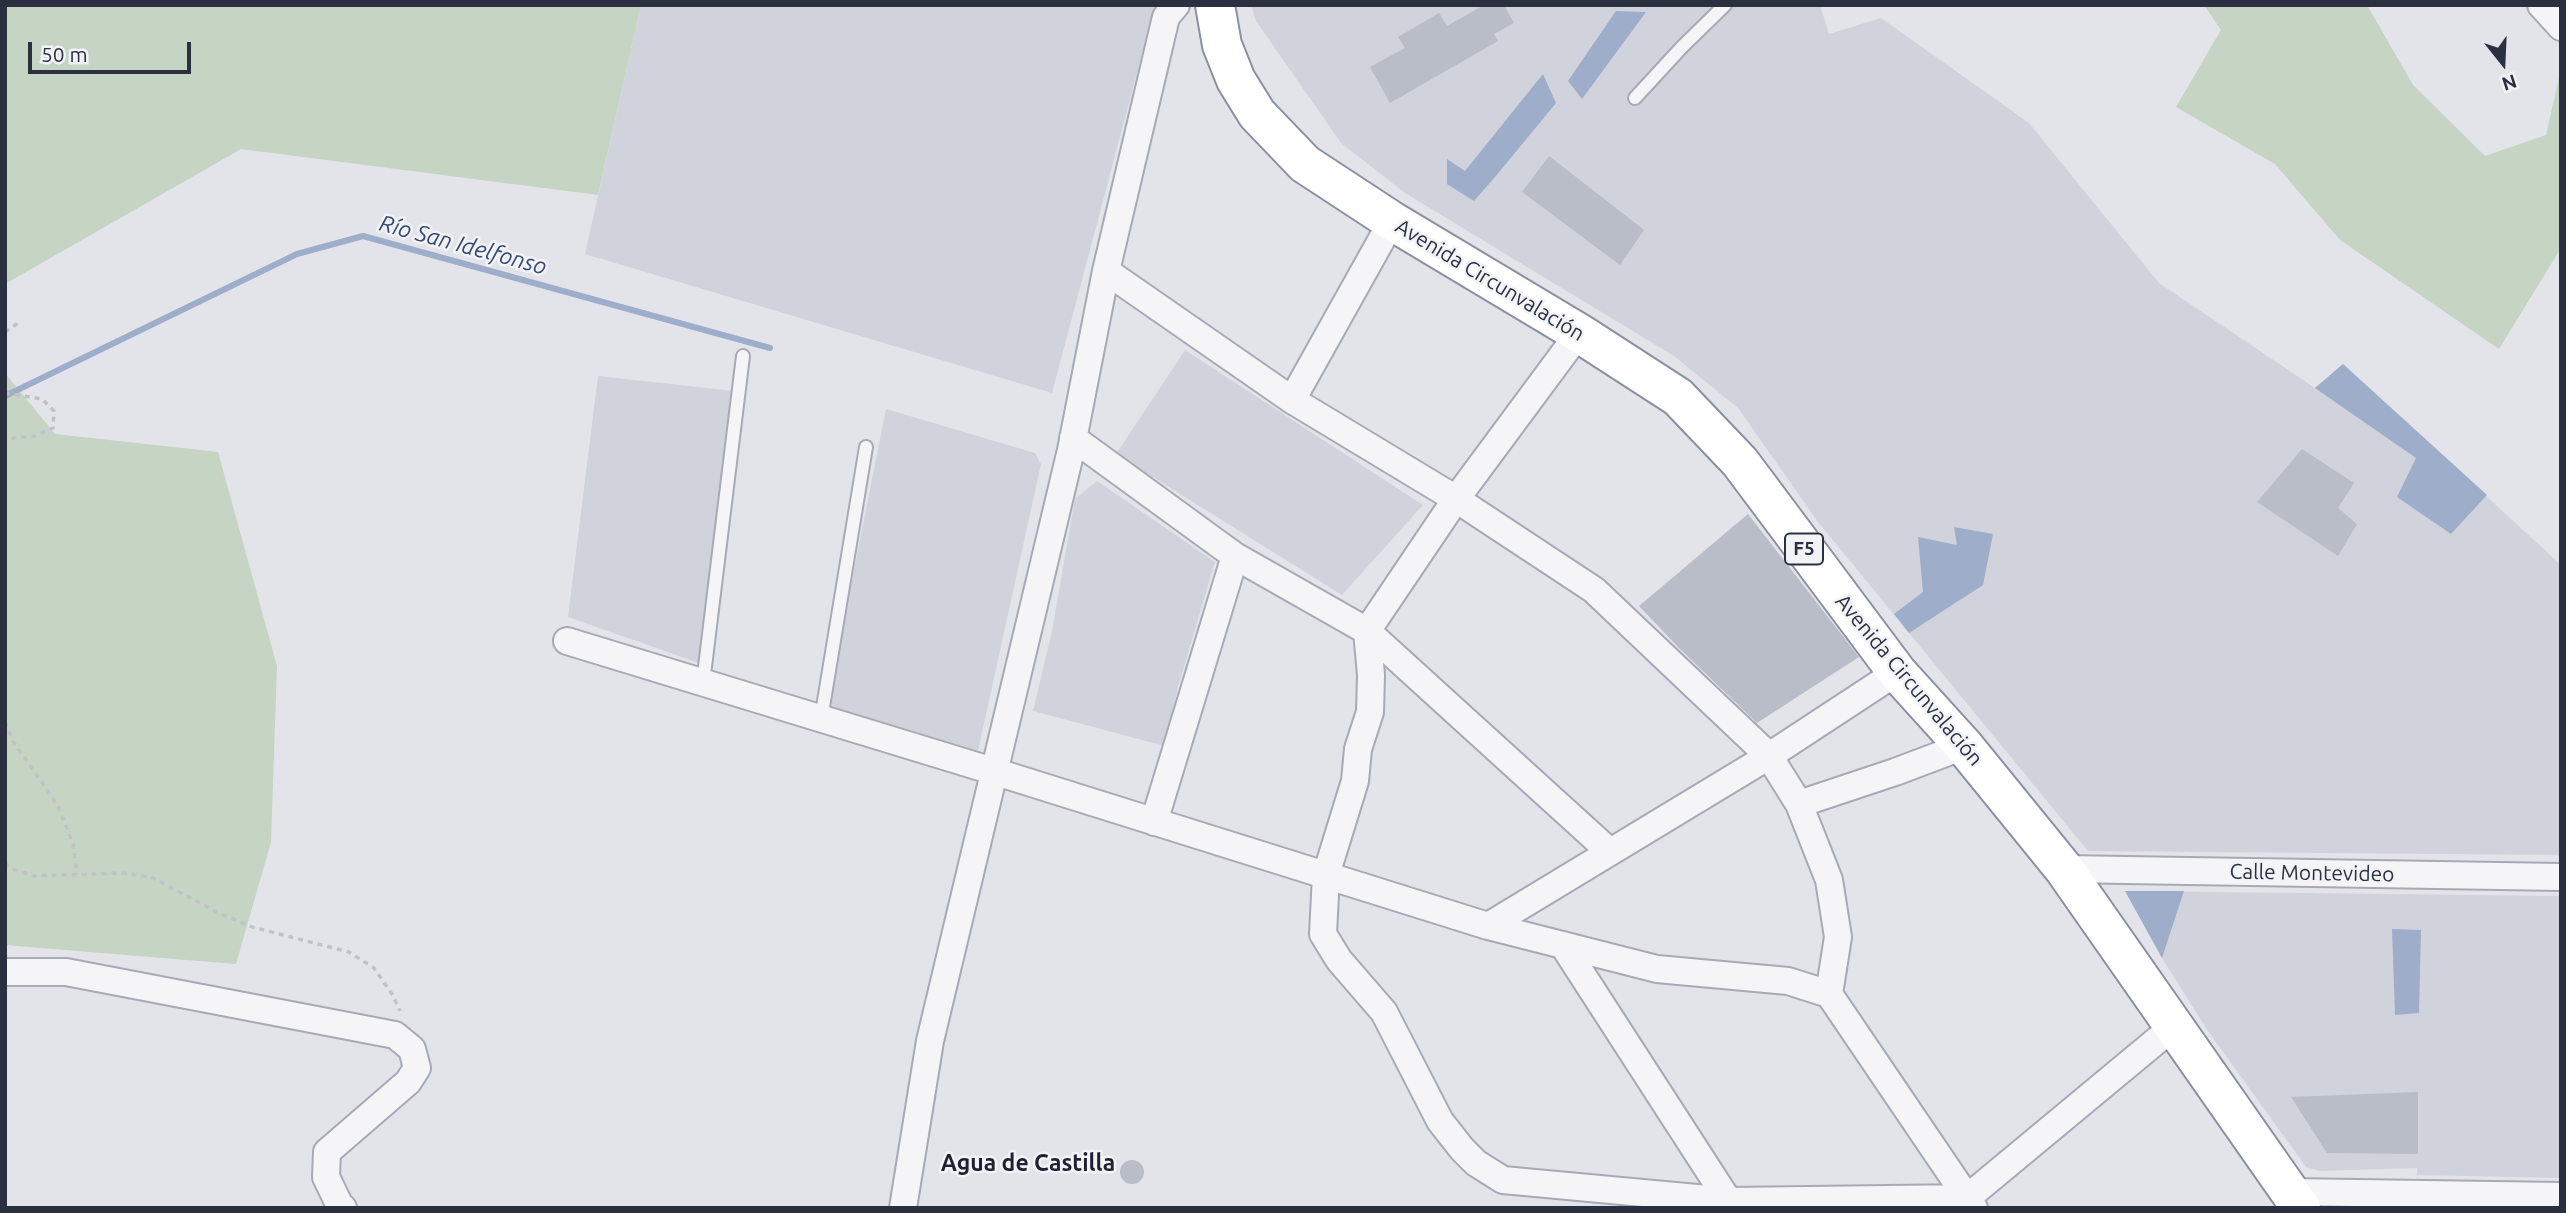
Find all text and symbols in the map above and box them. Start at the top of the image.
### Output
scale bar [32,28,194,72]
north arrow [2468,28,2538,98]
text: 50 m [41,42,88,66]
text: N [2499,70,2520,96]
water label: Río San Idelfonso [376,209,550,281]
street label: Avenida Circunvalación [1391,214,1589,346]
road number: F5 [1785,534,1823,564]
street label: Avenida Circunvalación [1830,589,1988,771]
street label: Calle Montevideo [2229,859,2395,887]
district label: Agua de Castilla [941,1149,1115,1177]

